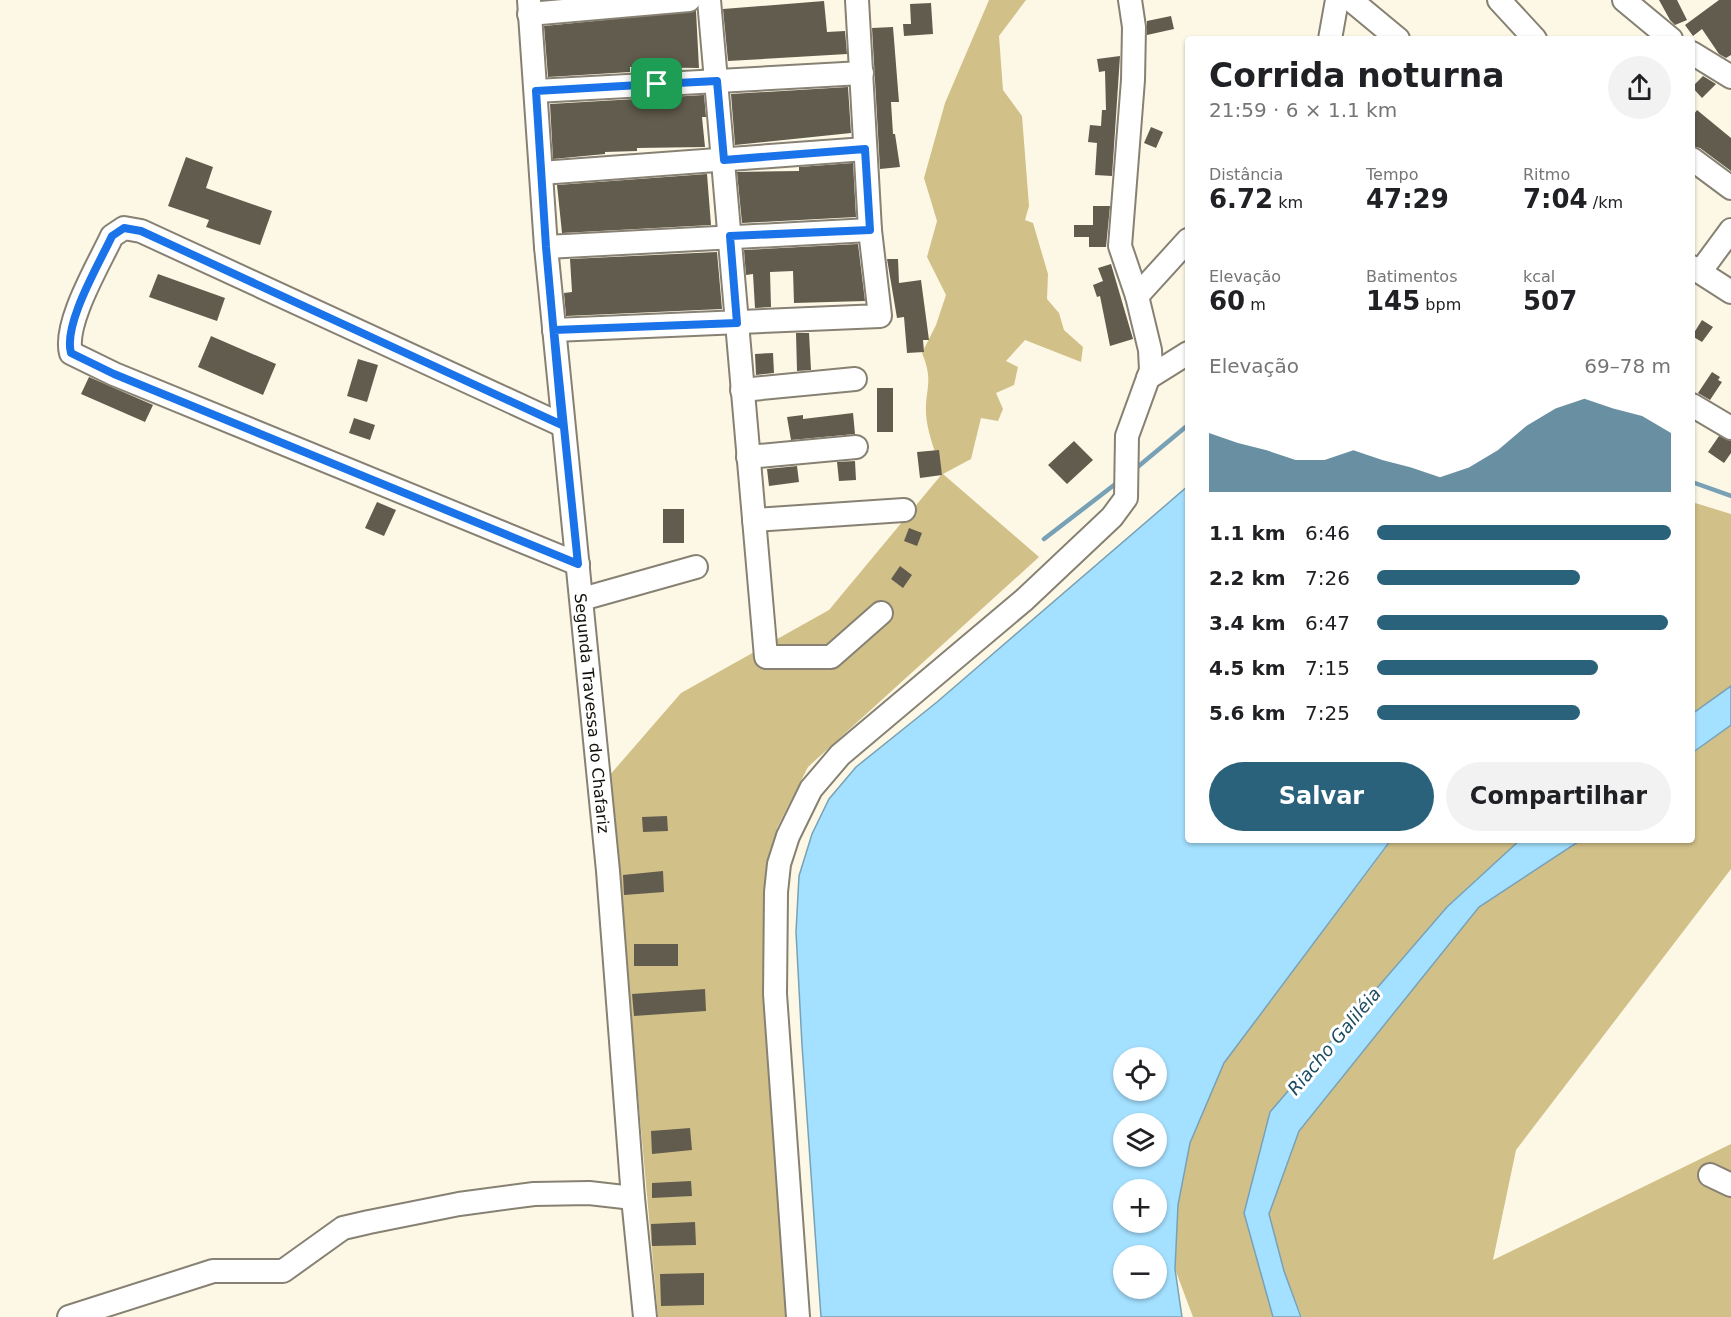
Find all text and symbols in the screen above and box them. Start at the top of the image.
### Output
text: Corrida noturna [1209,56,1505,95]
button: share [1608,56,1671,119]
pin [631,58,682,109]
icon: arrive [640,67,673,100]
text: 21:59 · 6 × 1.1 km [1209,98,1397,122]
text: Distância [1209,165,1283,184]
text: Tempo [1366,165,1418,184]
text: Ritmo [1523,165,1570,184]
text: 6.72 [1209,184,1273,214]
text: 47:29 [1366,184,1449,214]
text: 7:04 [1523,184,1588,214]
text: km [1273,193,1303,212]
text: /km [1588,193,1623,212]
text: Elevação [1209,267,1281,286]
text: Batimentos [1366,267,1457,286]
text: kcal [1523,267,1555,286]
text: 60 [1209,286,1245,316]
text: 145 [1366,286,1420,316]
text: 507 [1523,286,1577,316]
text: m [1245,295,1266,314]
text: bpm [1420,295,1461,314]
text: Elevação [1209,354,1299,378]
text: 69–78 m [1584,354,1671,378]
text: 1.1 km [1209,521,1286,545]
text: 6:46 [1305,521,1350,545]
text: 2.2 km [1209,566,1286,590]
text: 7:26 [1305,566,1350,590]
street label: Segunda Travessa do Chafariz [571,592,614,834]
text: 3.4 km [1209,611,1286,635]
text: 6:47 [1305,611,1350,635]
text: 4.5 km [1209,656,1286,680]
text: 7:15 [1305,656,1350,680]
text: 5.6 km [1209,701,1286,725]
text: 7:25 [1305,701,1350,725]
button: Salvar [1209,762,1434,831]
button: Compartilhar [1446,762,1671,831]
water label: Riacho Galiléia [1283,983,1385,1099]
map controls [1113,1047,1167,1299]
button: locate [1113,1047,1167,1101]
button: layers [1113,1113,1167,1167]
button: + [1113,1179,1167,1233]
button: − [1113,1245,1167,1299]

